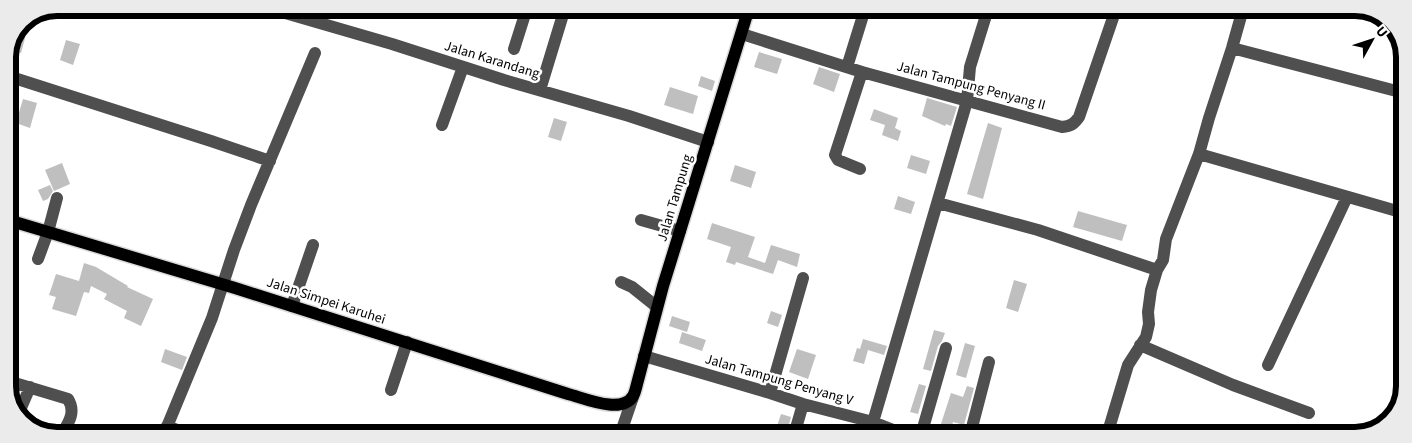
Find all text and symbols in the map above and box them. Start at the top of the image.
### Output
north arrow [1347,15,1397,65]
text: U [1371,22,1392,42]
street label: Jalan Karandang [442,36,542,84]
street label: Jalan Tampung Penyang II [894,57,1048,115]
street label: Jalan Tampung [652,152,698,244]
street label: Jalan Simpei Karuhei [264,272,388,330]
street label: Jalan Tampung Penyang V [703,349,856,411]

